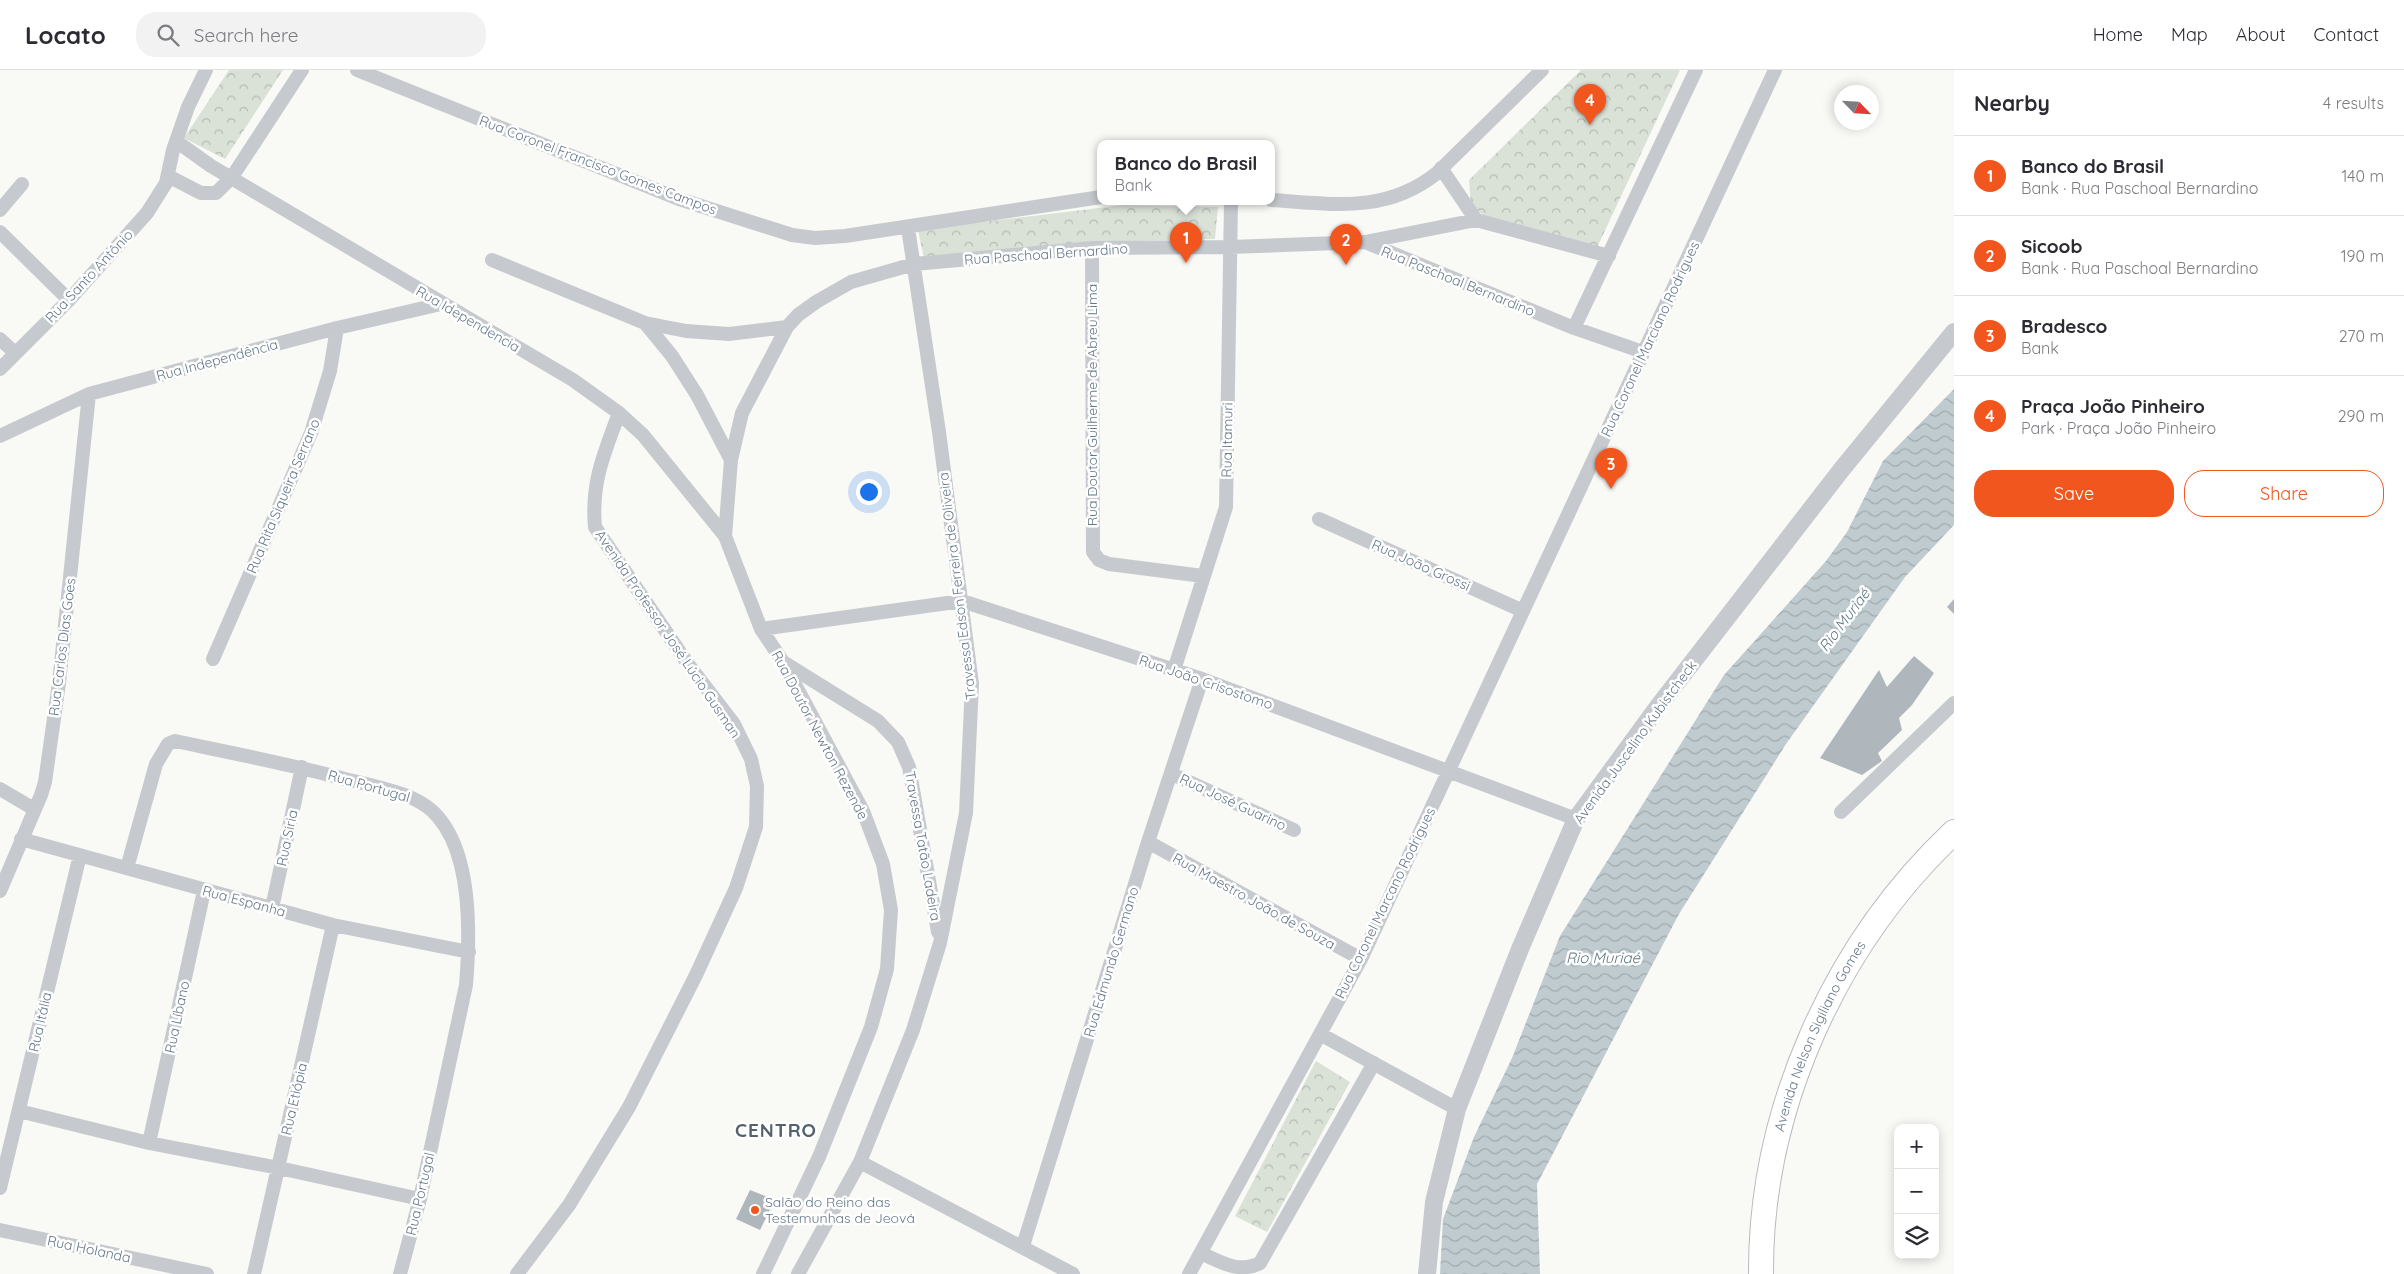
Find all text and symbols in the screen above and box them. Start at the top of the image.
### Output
search box [136,12,486,57]
text: Locato [25,20,106,50]
icon: search [154,21,182,49]
text: Search here [194,23,299,47]
text: Home [2093,23,2143,46]
text: Map [2171,23,2208,46]
text: About [2236,23,2286,46]
text: Contact [2314,23,2379,46]
pin: 4 [1574,84,1606,125]
north arrow [1834,85,1879,130]
text: Nearby [1974,90,2050,116]
text: 4 results [2323,93,2384,113]
street label: Rua Coronel Francisco Gomes Campos [477,111,719,219]
popup [1097,140,1275,205]
text: Banco do Brasil [1114,151,1258,175]
text: Banco do Brasil [2021,154,2164,178]
text: 1 [1987,166,1993,186]
text: 140 m [2341,166,2384,186]
text: Bank [1114,175,1152,195]
text: Bank · Rua Paschoal Bernardino [2021,178,2258,198]
pin: 1 [1170,222,1202,263]
pin: 2 [1330,224,1362,265]
street label: Rua Santo Antônio [41,226,137,326]
text: Sicoob [2021,234,2082,258]
street label: Rua Coronel Marciano Rodrigues [1597,238,1703,440]
street label: Rua Paschoal Bernardino [964,239,1128,269]
street label: Rua Paschoal Bernardino [1379,242,1537,320]
text: 2 [1985,246,1995,266]
text: 190 m [2341,246,2384,266]
text: Bank · Rua Paschoal Bernardino [2021,258,2258,278]
street label: Rua Idependencia [413,282,523,356]
street label: Rua Doutor Guilherme de Abreu Lima [1083,284,1101,526]
text: Bradesco [2021,314,2107,338]
text: 3 [1986,326,1994,346]
text: 270 m [2339,326,2384,346]
street label: Rua Independência [154,335,280,385]
text: Bank [2021,338,2059,358]
text: Praça João Pinheiro [2021,394,2205,418]
street label: Rua Itamuri [1217,402,1237,478]
text: 4 [1985,406,1995,426]
text: 290 m [2338,406,2384,426]
street label: Rua Rita Siqueira Serrano [242,416,324,576]
text: Park · Praça João Pinheiro [2021,418,2216,438]
pin: 3 [1595,448,1627,489]
button: Save [1974,470,2174,517]
button: Share [2184,470,2384,517]
street label: Travessa Edson Ferreira de Oliveira [934,471,980,701]
your location [856,479,882,505]
street label: Avenida Professor José Lúcio Gusman [591,526,745,742]
street label: Rua João Grossi [1369,535,1473,595]
street label: Rua Carlos Dias Goes [45,577,79,717]
water label: Rio Muriaé [1814,584,1874,655]
street label: Rua Doutor Newton Rezende [768,647,872,823]
street label: Rua João Crisostomo [1137,651,1275,713]
street label: Avenida Juscelino Kubistcheck [1570,657,1700,827]
street label: Rua Portugal [326,766,412,806]
street label: Rua José Guarino [1177,769,1289,835]
street label: Travessa Tatão Ladeira [901,770,945,922]
street label: Rua Coronel Marcano Rodrigues [1331,804,1439,1002]
street label: Rua Siria [272,808,302,868]
street label: Rua Maestro João de Souza [1170,849,1338,953]
street label: Rua Espanha [200,881,288,921]
street label: Rua Edmundo Germano [1080,885,1142,1039]
street label: Avenida Nelson Sigiliano Gomes [1770,937,1870,1133]
water label: Rio Muriaé [1566,948,1640,967]
street label: Rua Líbano [161,979,193,1055]
street label: Rua Itália [24,990,56,1054]
street label: Rua Etiópia [277,1061,311,1137]
district label: CENTRO [735,1118,817,1142]
map controls [1894,1124,1939,1259]
button: + [1894,1124,1939,1169]
street label: Rua Portugal [402,1151,438,1237]
button: − [1894,1169,1939,1214]
place label: Salão do Reino das Testemunhas de Jeová [765,1193,915,1227]
marker: Salão do Reino das Testemunhas de Jeová [749,1204,761,1216]
button: layers [1894,1214,1939,1259]
street label: Rua Holanda [46,1231,132,1267]

